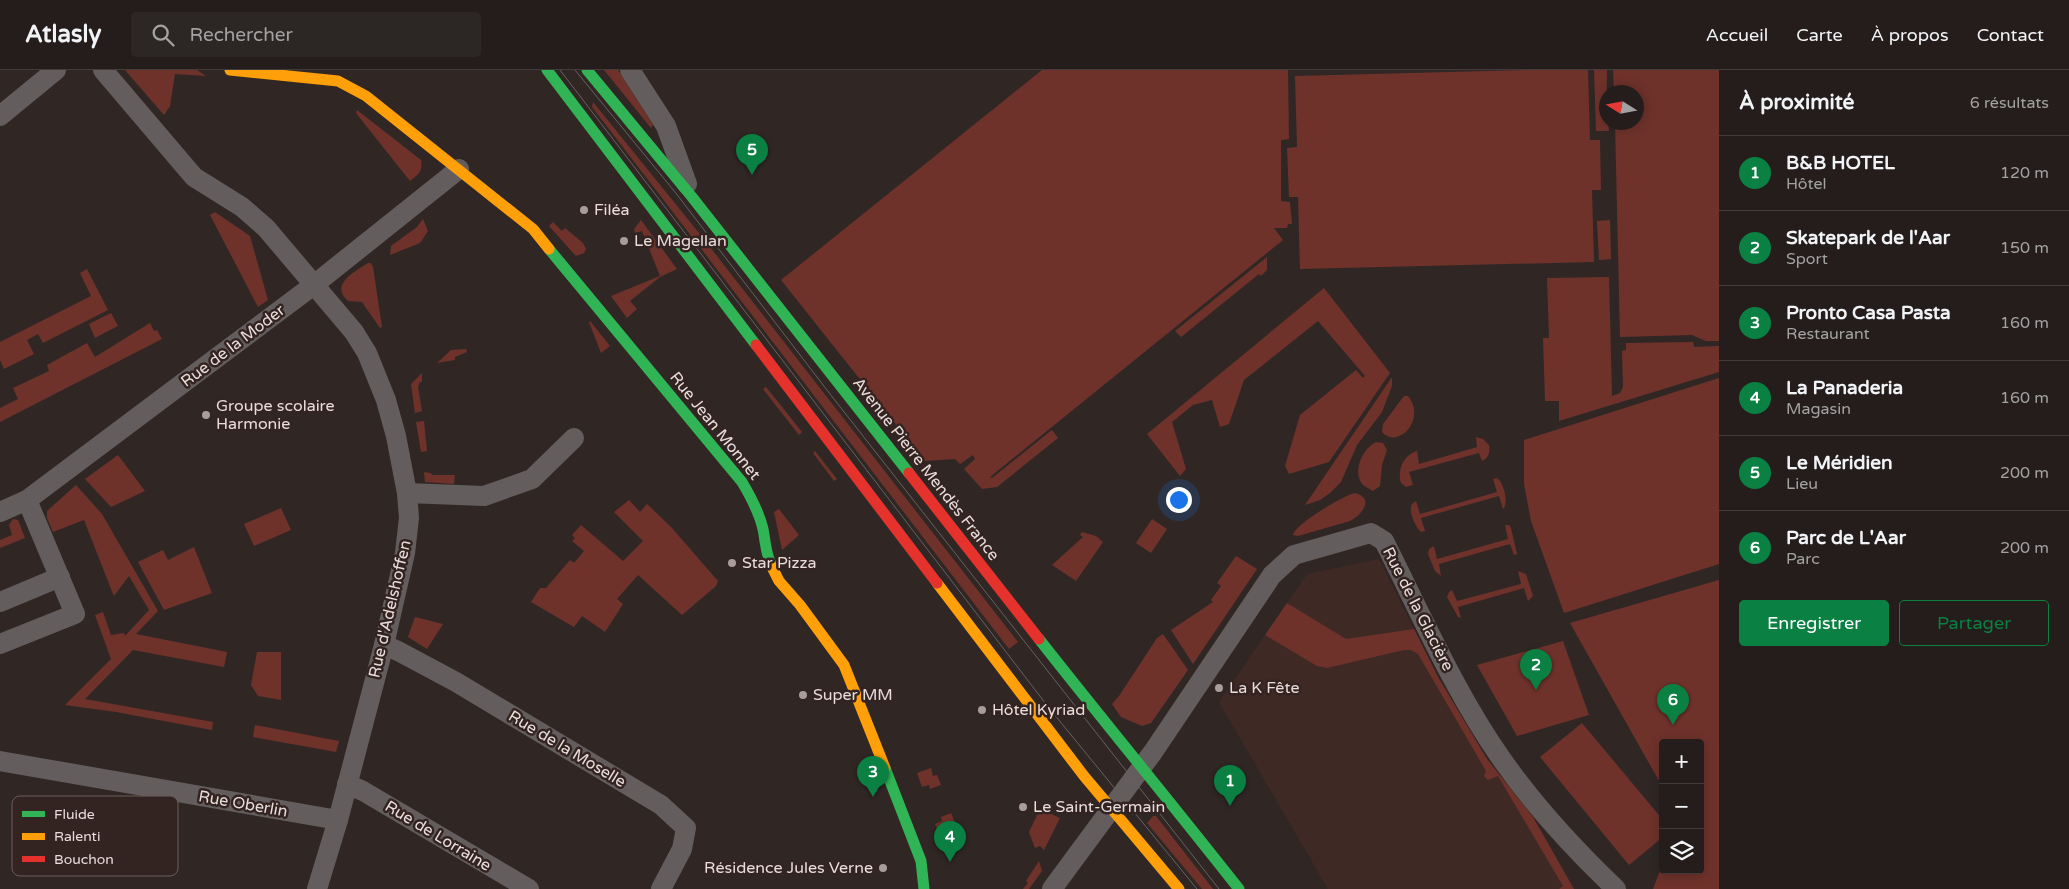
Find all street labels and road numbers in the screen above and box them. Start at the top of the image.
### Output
street label: Rue de la Moder [177,300,290,392]
street label: Rue Jean Monnet [665,368,765,484]
street label: Avenue Pierre Mendès France [848,373,1004,565]
street label: Rue d'Adelshoffen [364,538,416,680]
street label: Rue de la Glacière [1378,544,1458,674]
street label: Rue de la Moselle [505,706,629,792]
street label: Rue Oberlin [197,786,289,822]
street label: Rue de Lorraine [381,796,495,876]

